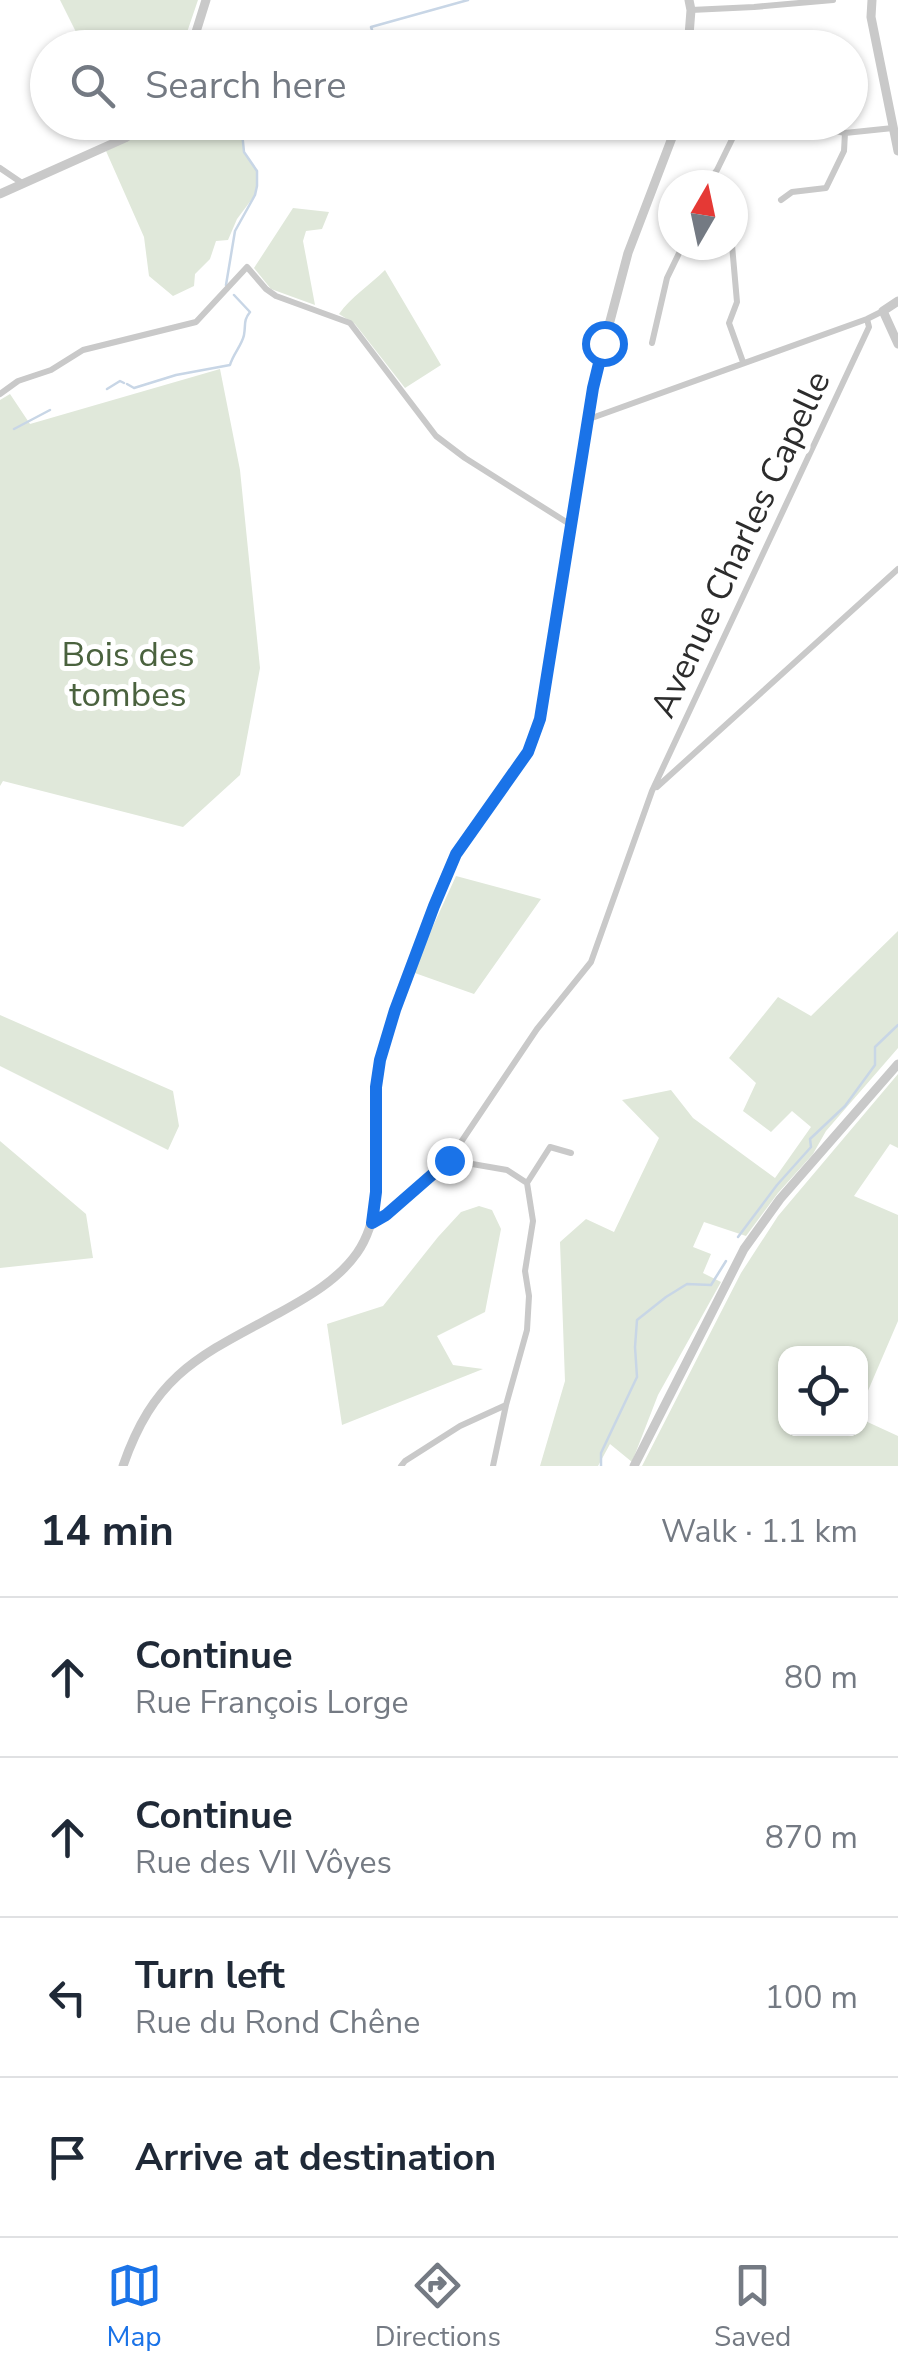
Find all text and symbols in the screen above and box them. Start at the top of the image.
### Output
search box [30,30,868,140]
icon: search [65,58,120,113]
text: Search here [145,60,346,111]
north arrow [658,170,748,260]
route start [582,321,628,367]
street label: Avenue Charles Capelle [639,363,841,725]
park label: Bois des tombes [62,631,194,718]
route end [427,1138,473,1184]
map controls [778,1346,868,1436]
button: locate [778,1346,868,1436]
text: 14 min [40,1503,174,1560]
text: Walk · 1.1 km [661,1510,858,1553]
text: Continue [135,1630,293,1681]
icon: ahead [40,1650,95,1705]
text: 80 m [784,1656,858,1699]
text: Rue François Lorge [135,1681,409,1724]
text: Continue [135,1790,293,1841]
icon: ahead [40,1810,95,1865]
text: 870 m [765,1816,858,1859]
text: Rue des VII Vôyes [135,1841,392,1884]
text: Turn left [135,1950,285,2001]
icon: left [40,1970,95,2025]
text: 100 m [765,1976,858,2019]
text: Rue du Rond Chêne [135,2001,420,2044]
icon: arrive [40,2130,95,2185]
text: Arrive at destination [135,2132,496,2183]
tab: Map [107,2258,162,2356]
tab: Directions [375,2258,501,2356]
tab: Saved [714,2258,791,2356]

